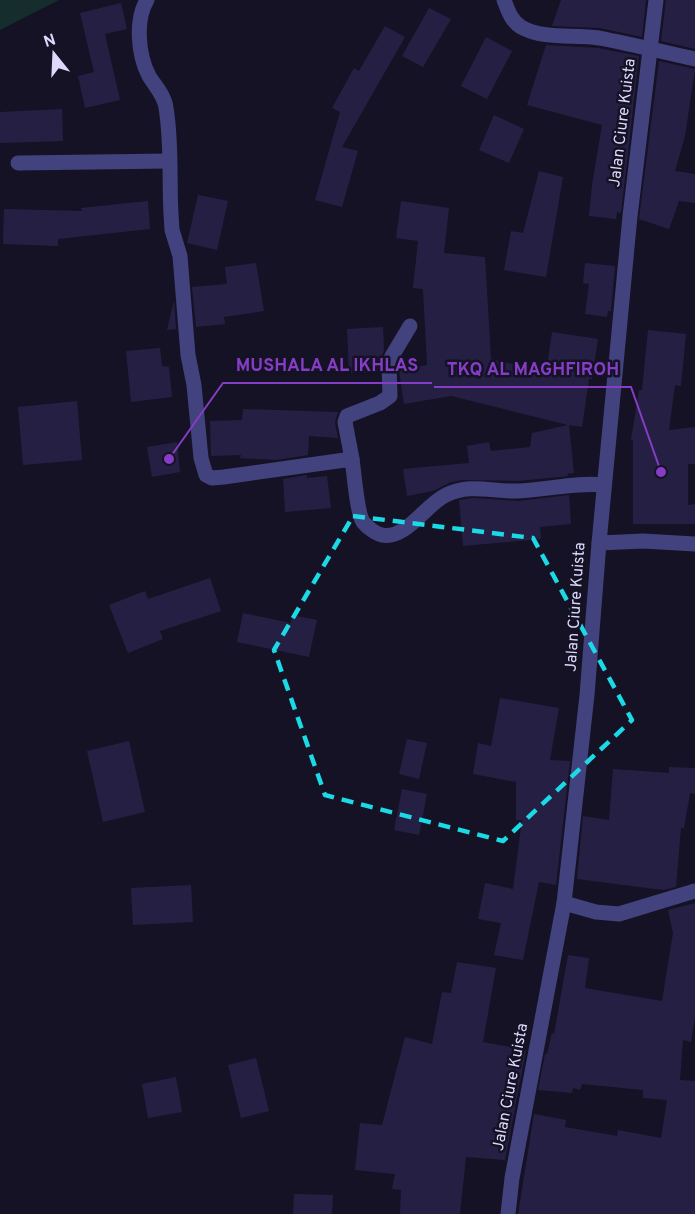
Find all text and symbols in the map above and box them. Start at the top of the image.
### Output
north arrow [24,24,84,84]
text: N [41,30,59,53]
street label: Jalan Ciure Kuista [605,57,641,189]
callout: MUSHALA AL IKHLAS [223,347,432,383]
callout: TKQ AL MAGHFIROH [434,351,631,387]
text: MUSHALA AL IKHLAS [236,355,418,378]
text: TKQ AL MAGHFIROH [447,359,619,382]
street label: Jalan Ciure Kuista [562,542,590,672]
street label: Jalan Ciure Kuista [489,1021,533,1153]

